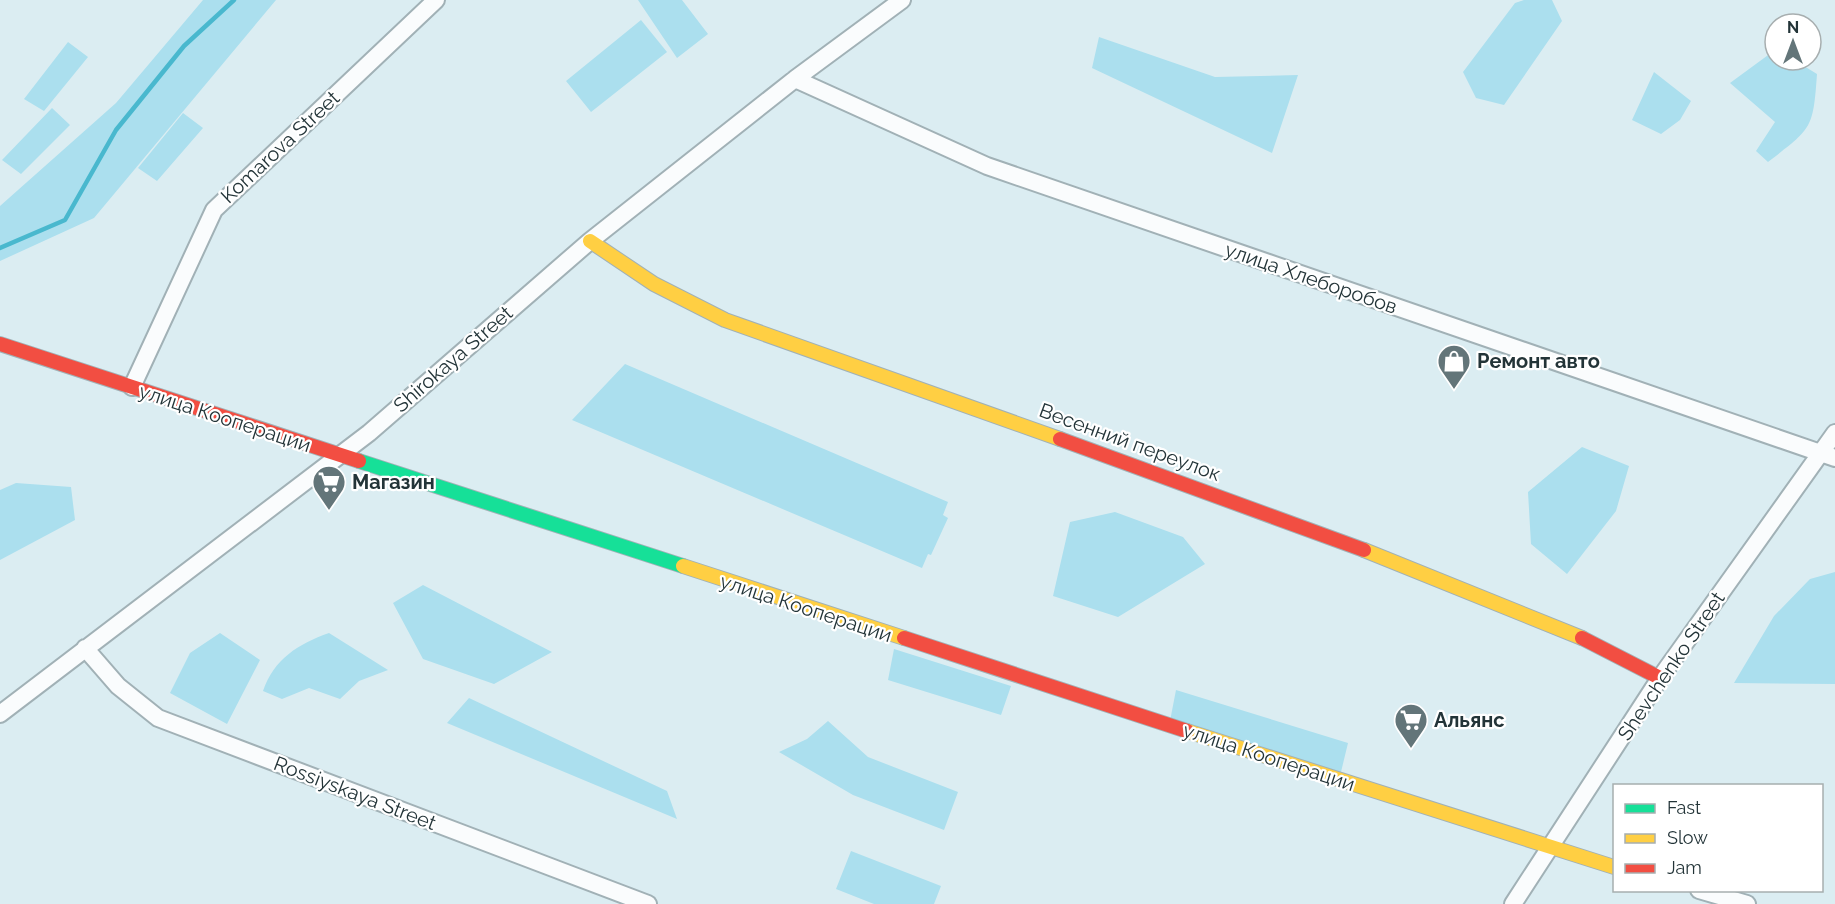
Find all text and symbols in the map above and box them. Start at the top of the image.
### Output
north arrow [1763,12,1823,72]
text: N [1787,18,1799,37]
street label: Komarova Street [216,86,345,208]
street label: улица Хлеборобов [1222,237,1400,319]
street label: Shirokaya Street [389,301,518,417]
shop icon: Ремонт авто [1436,343,1472,390]
place label: Ремонт авто [1477,349,1600,373]
street label: улица Кооперации [136,379,314,457]
street label: Весенний переулок [1036,398,1224,486]
supermarket icon: Магазин [311,464,347,511]
place label: Магазин [352,470,435,494]
street label: улица Кооперации [717,569,895,647]
street label: Shevchenko Street [1612,587,1730,745]
supermarket icon: Альянс [1393,702,1429,749]
place label: Альянс [1434,708,1505,732]
street label: улица Кооперации [1180,718,1358,796]
street label: Rossiyskaya Street [271,751,440,835]
legend [1613,784,1823,892]
text: Fast [1667,797,1701,818]
text: Slow [1667,827,1708,848]
text: Jam [1667,857,1702,878]

